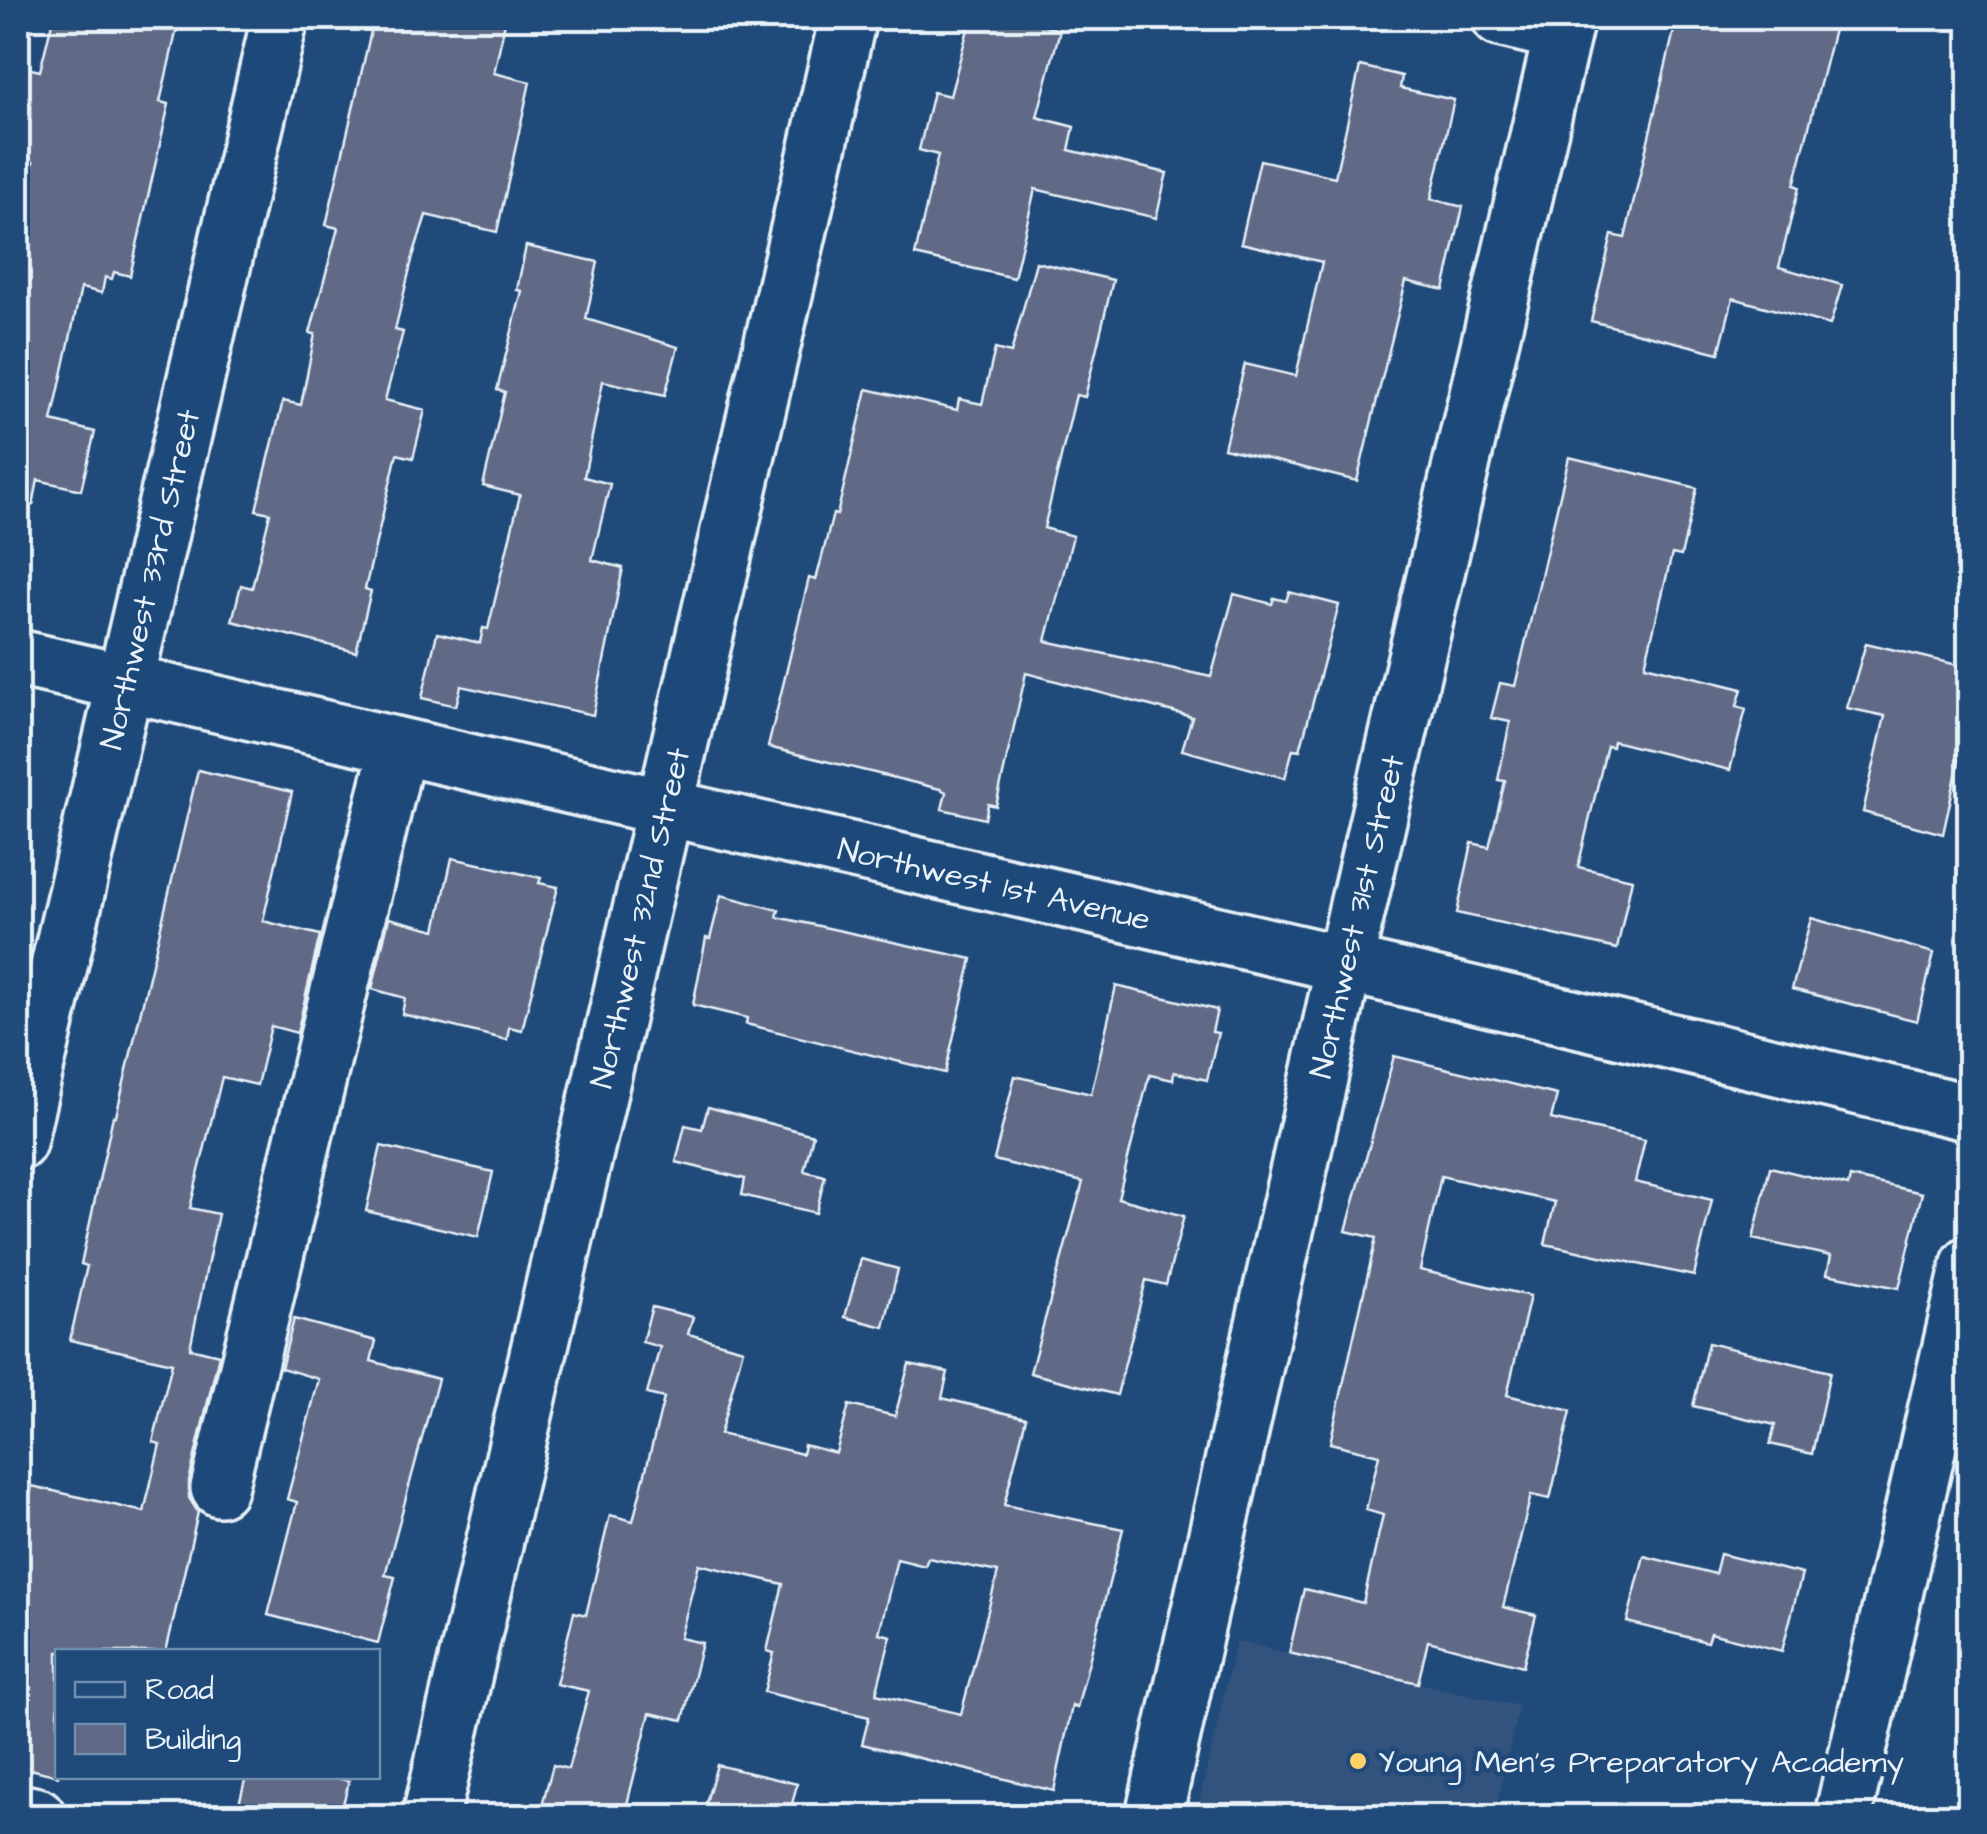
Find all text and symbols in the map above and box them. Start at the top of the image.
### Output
street label: Northwest 33rd Street [89,405,212,754]
street label: Northwest 32nd Street [580,744,702,1093]
street label: Northwest 31st Street [1299,751,1417,1083]
street label: Northwest 1st Avenue [833,827,1155,943]
legend [55,1649,380,1779]
text: Road [145,1669,214,1711]
text: Building [145,1719,241,1762]
place label: Young Men's Preparatory Academy [1378,1740,1904,1785]
marker: Young Men's Preparatory Academy [1347,1750,1369,1772]

